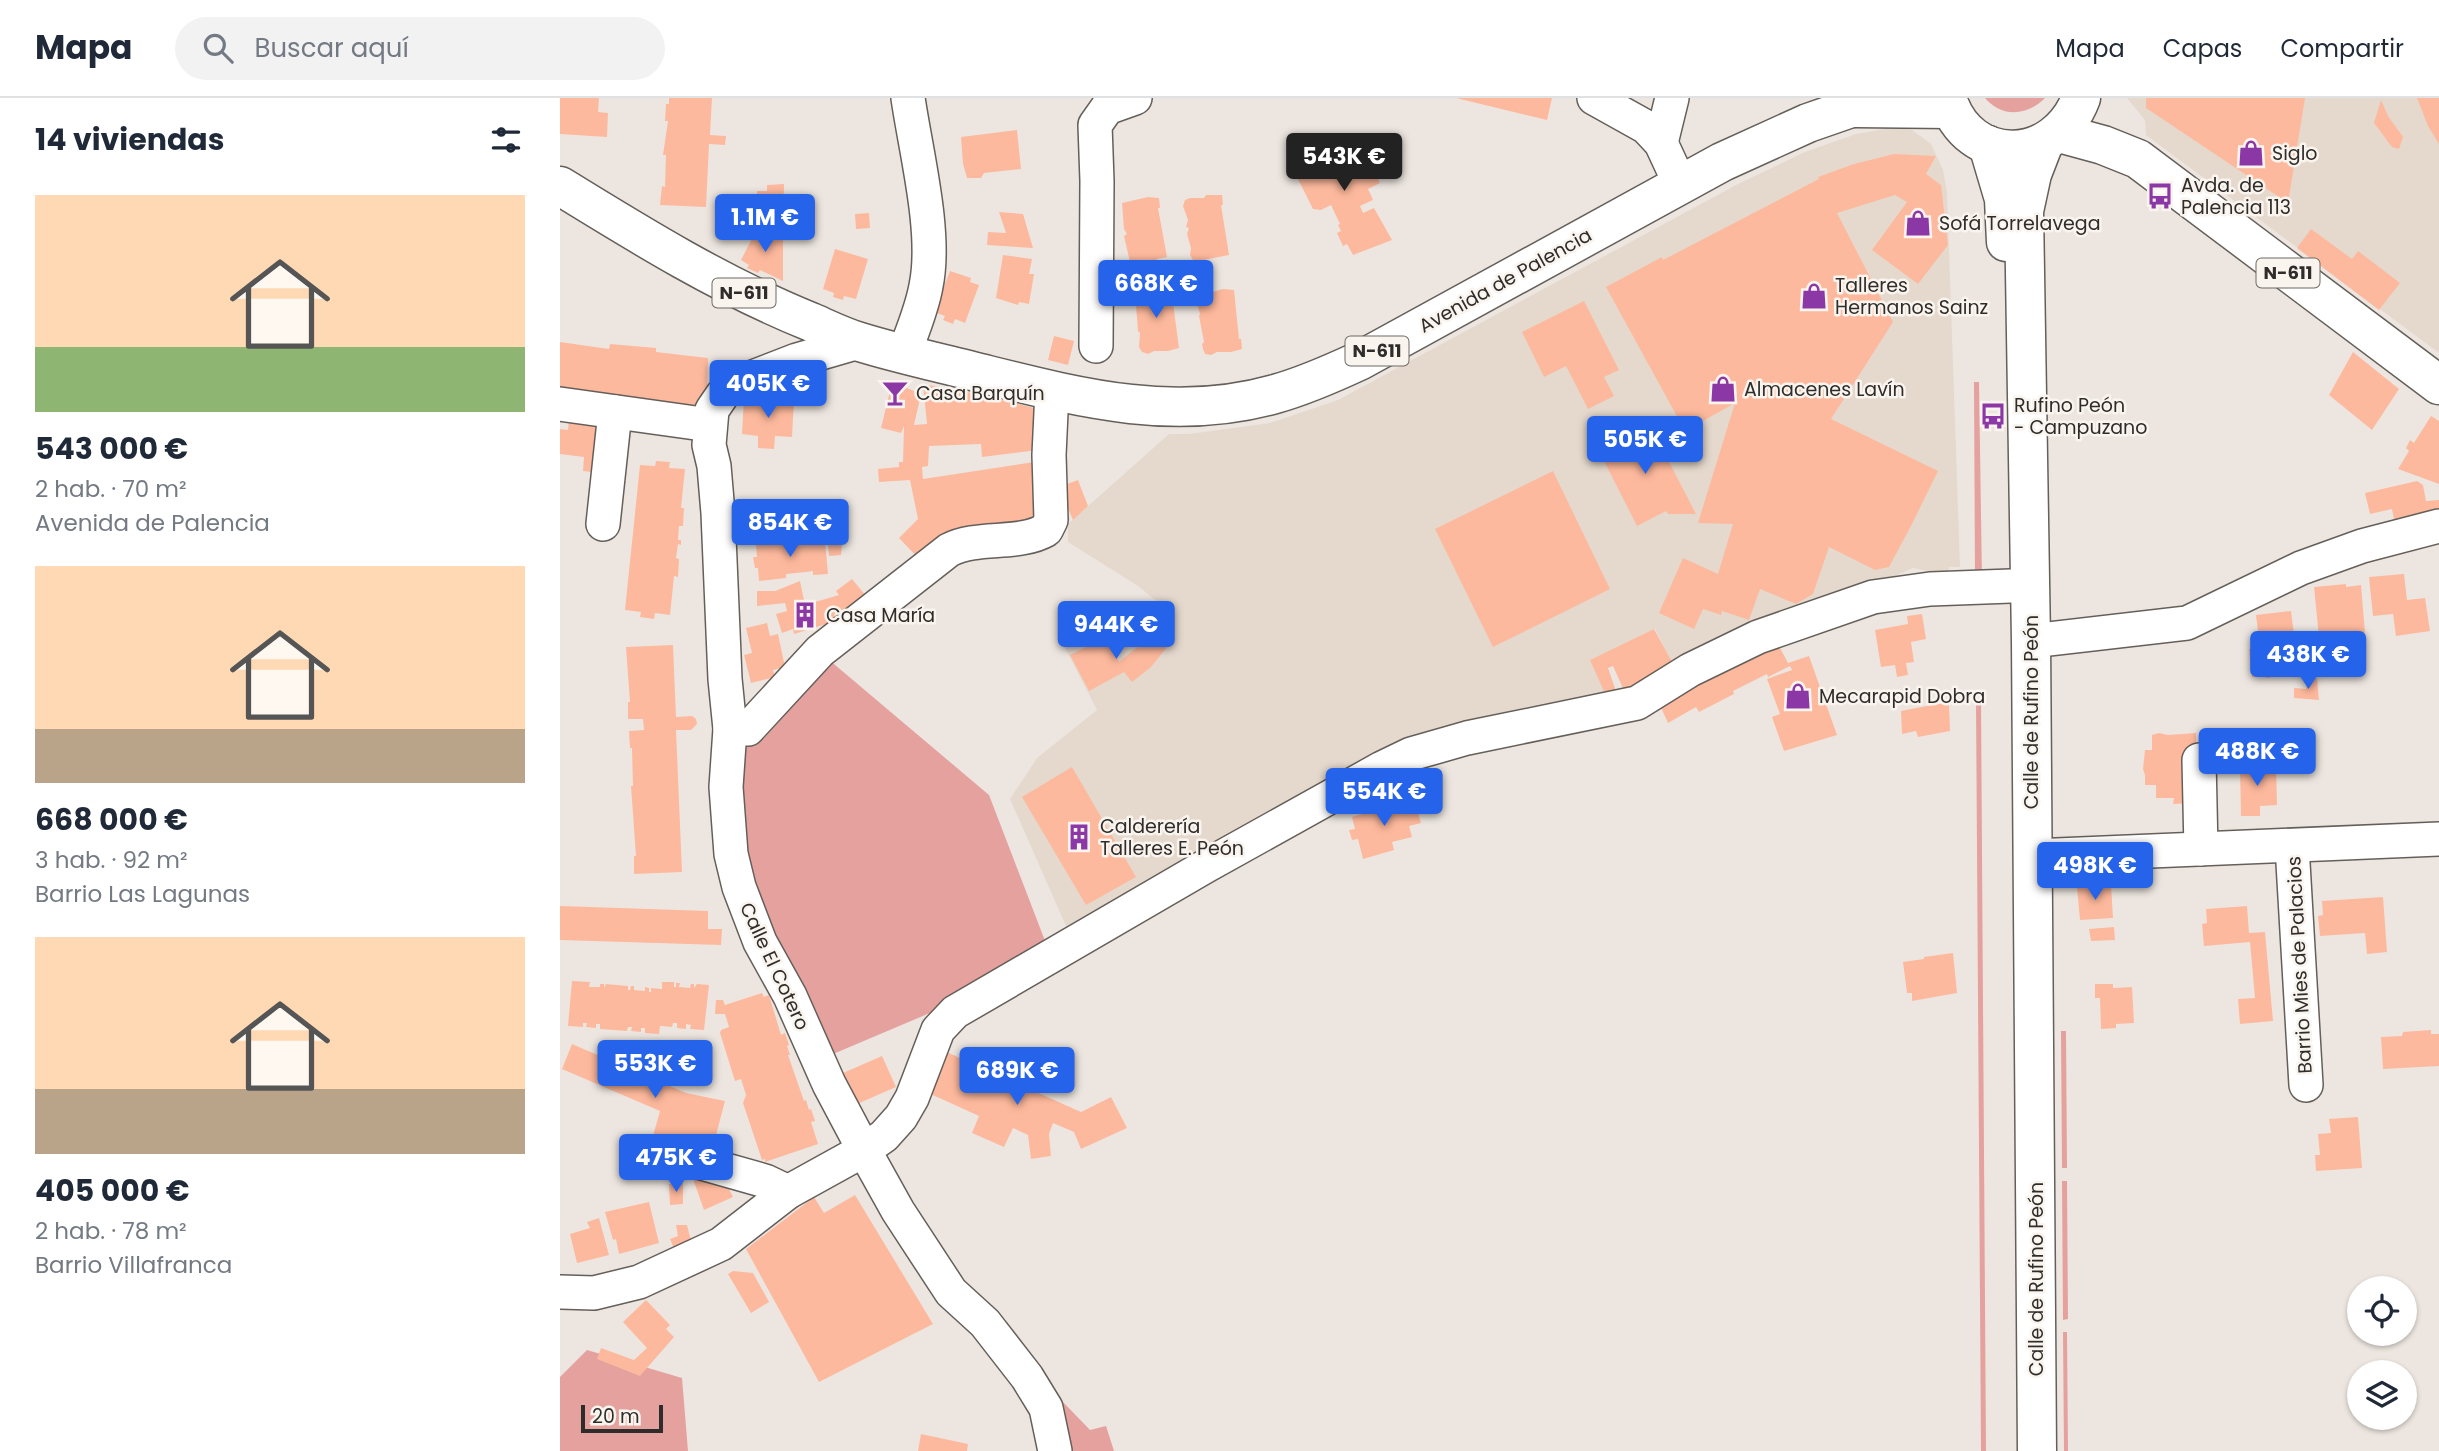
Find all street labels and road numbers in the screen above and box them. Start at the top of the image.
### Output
street label: Avenida de Palencia [1414,222,1597,339]
road number: N-611 [2256,258,2320,288]
road number: N-611 [712,278,776,308]
road number: N-611 [1346,337,1408,366]
street label: Calle de Rufino Peón [2018,615,2045,809]
street label: Barrio Mies de Palacios [2280,856,2319,1074]
street label: Calle El Cotero [733,898,816,1034]
street label: Calle de Rufino Peón [2023,1182,2050,1376]

